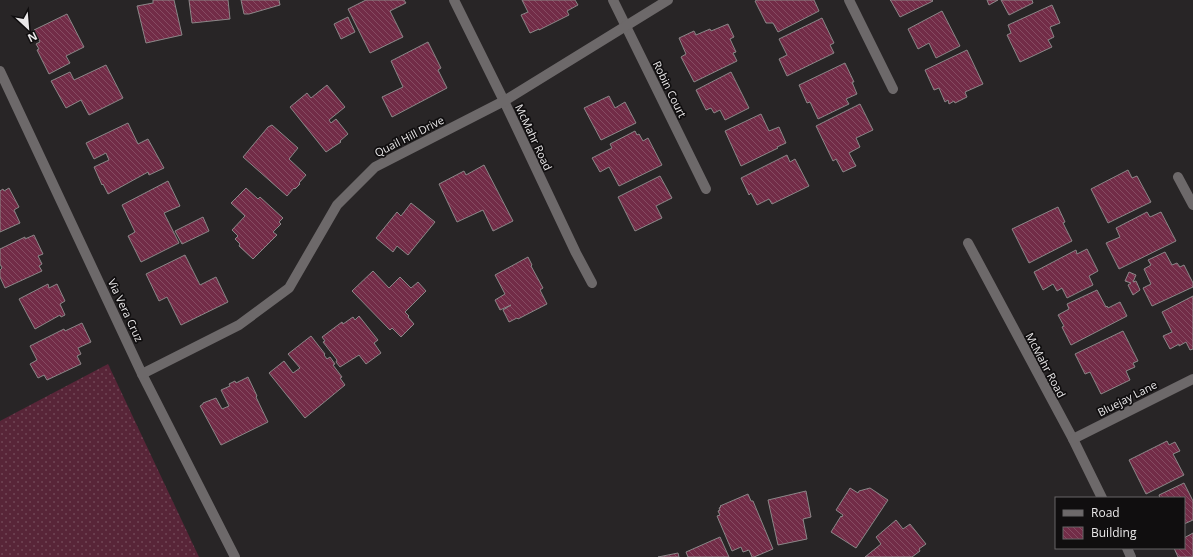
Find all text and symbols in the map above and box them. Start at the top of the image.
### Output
north arrow [8,8,48,48]
text: N [25,29,40,46]
street label: Robin Court [650,58,690,120]
street label: McMahr Road [512,101,556,173]
street label: Quail Hill Drive [372,112,446,160]
street label: Via Vera Cruz [105,276,147,344]
street label: McMahr Road [1023,330,1069,400]
street label: Bluejay Lane [1095,377,1159,419]
legend [1055,497,1185,549]
text: Road [1091,504,1120,521]
text: Building [1091,524,1137,541]

